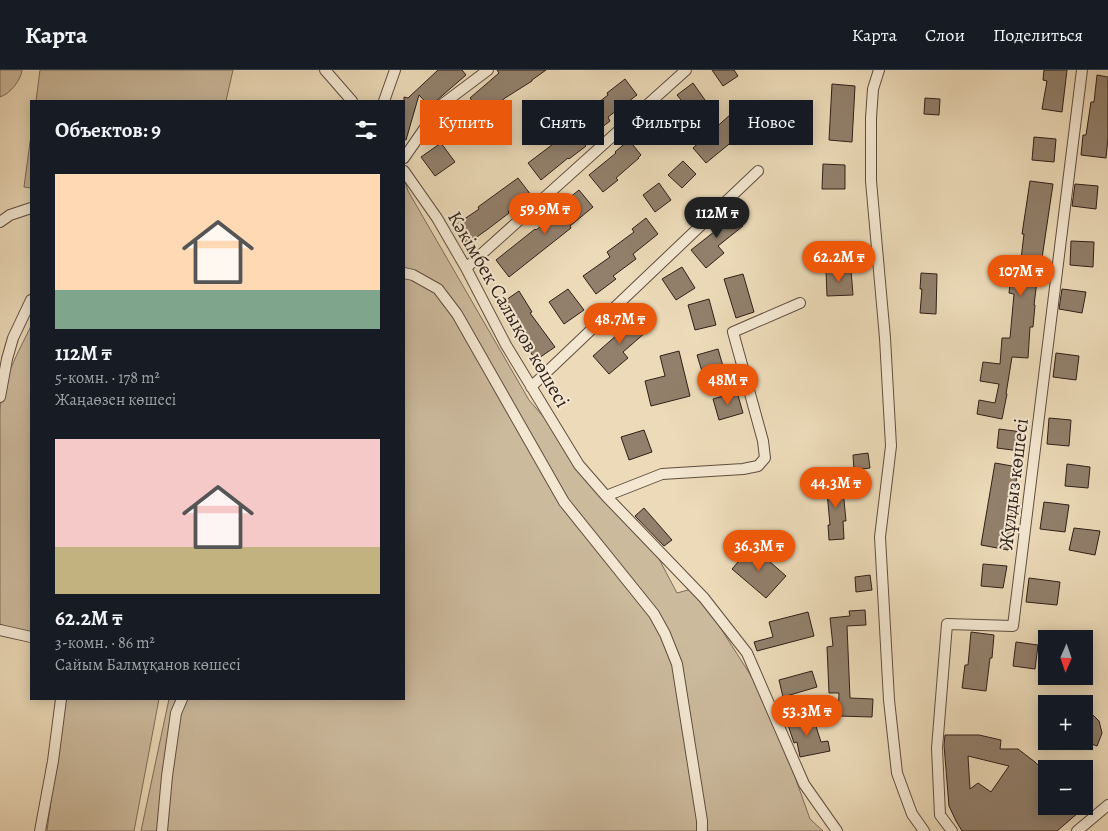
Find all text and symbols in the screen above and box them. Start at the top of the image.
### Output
text: Карта [25,19,87,51]
text: Карта [852,23,897,47]
text: Слои [925,23,965,47]
text: Поделиться [993,23,1083,47]
chip: Купить [420,100,512,145]
chip: Снять [522,100,604,145]
chip: Фильтры [614,100,719,145]
chip: Новое [729,100,813,145]
text: Объектов: 9 [55,116,161,144]
icon: filters [352,116,380,144]
pin: 59.9M ₸ [499,192,591,235]
pin: 112M ₸ [676,196,758,239]
text: 59.9M ₸ [520,198,570,220]
text: 112M ₸ [695,202,739,224]
street label: Кәкімбек Салықов көшесі [441,206,576,413]
icon: home [173,207,263,297]
pin: 62.2M ₸ [793,240,885,283]
text: 62.2M ₸ [813,246,865,268]
pin: 107M ₸ [980,254,1062,297]
text: 107M ₸ [999,260,1043,282]
pin: 48.7M ₸ [574,302,666,345]
text: 48.7M ₸ [595,308,645,330]
text: 112M ₸ [55,339,112,367]
pin: 48M ₸ [693,364,763,406]
text: 5-комн. · 178 m² [55,367,160,389]
text: 48M ₸ [708,369,748,391]
text: Жаңаөзен көшесі [55,389,176,411]
street label: Жұлдыз көшесі [992,417,1035,551]
pin: 44.3M ₸ [790,466,882,509]
icon: home [173,472,263,562]
text: 44.3M ₸ [811,472,861,494]
pin: 36.3M ₸ [713,530,805,572]
text: 36.3M ₸ [734,535,784,557]
text: 62.2M ₸ [55,604,122,632]
north arrow [1038,630,1092,685]
map controls [1038,630,1093,815]
text: 3-комн. · 86 m² [55,632,155,654]
text: Сайым Балмұқанов көшесі [55,654,241,676]
pin: 53.3M ₸ [761,694,853,737]
button: + [1038,695,1093,750]
text: 53.3M ₸ [782,700,832,722]
button: − [1038,760,1093,815]

